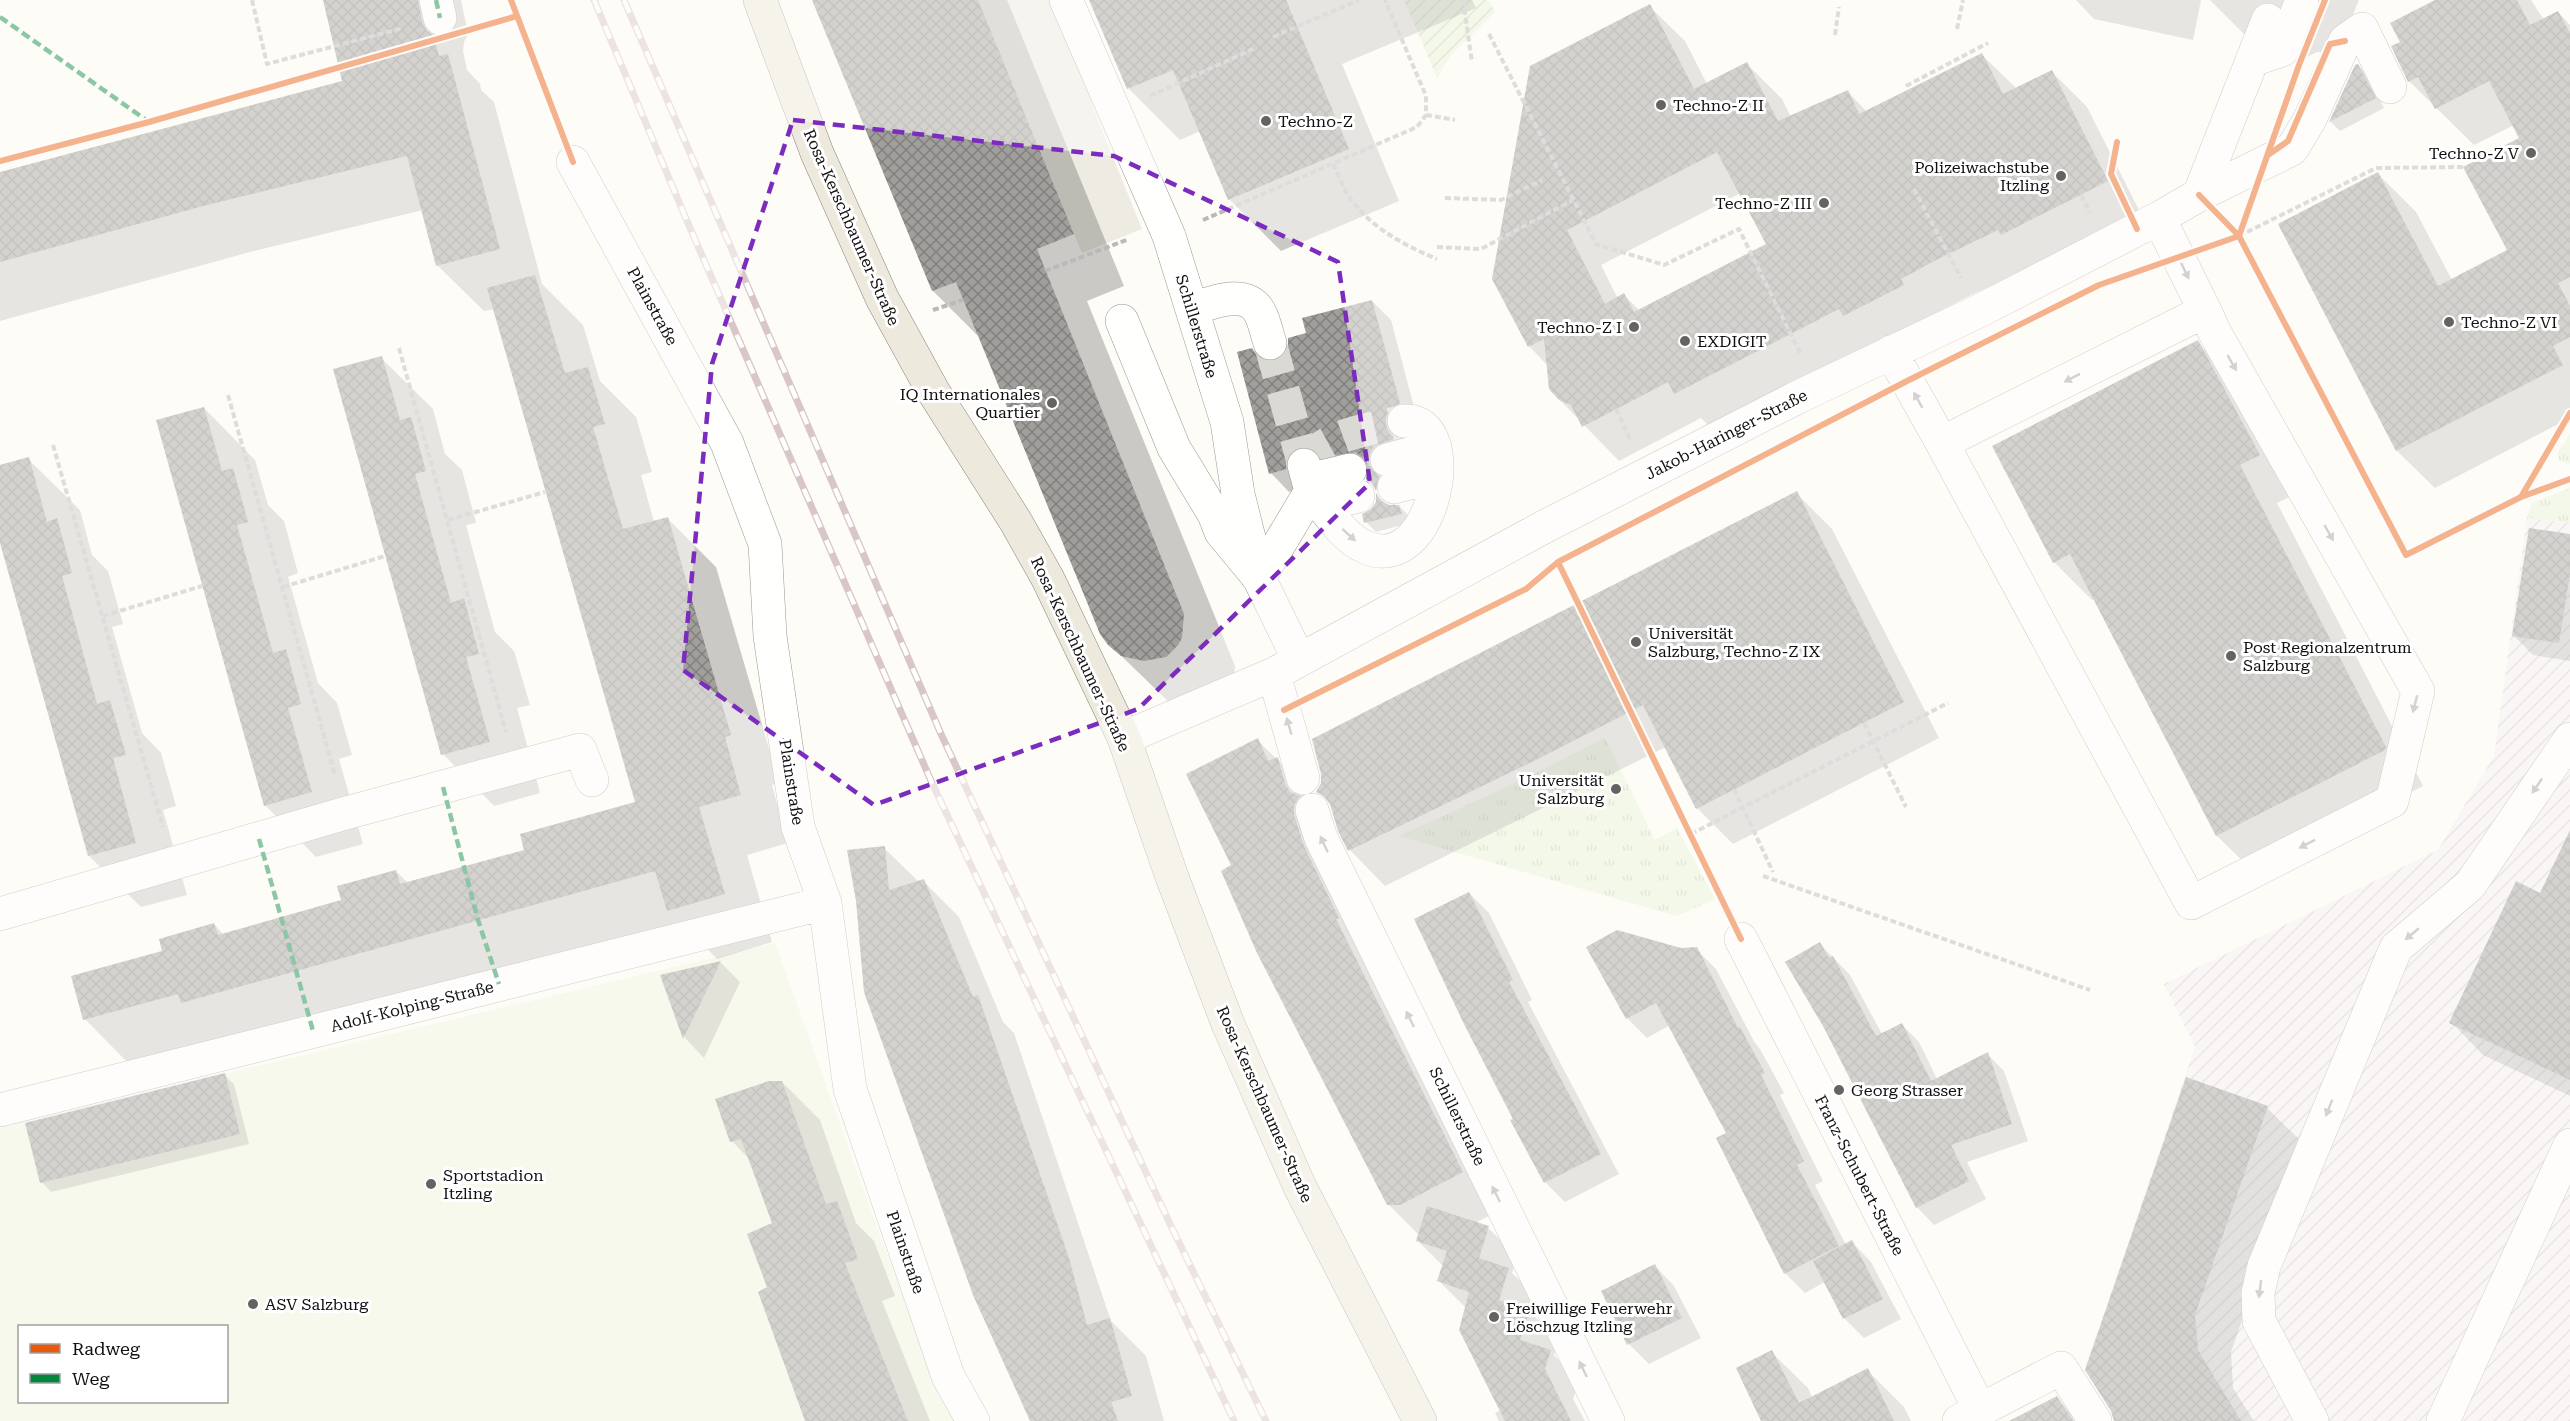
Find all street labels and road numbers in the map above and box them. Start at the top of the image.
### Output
street label: Rosa-Kerschbaumer-Straße [800,126,904,328]
street label: Plainstraße [623,264,682,349]
street label: Schillerstraße [1172,272,1221,380]
street label: Jakob-Haringer-Straße [1642,385,1810,484]
street label: Rosa-Kerschbaumer-Straße [1027,554,1134,755]
street label: Plainstraße [775,738,808,827]
street label: Adolf-Kolping-Straße [329,977,496,1036]
street label: Rosa-Kerschbaumer-Straße [1213,1003,1317,1205]
street label: Schillerstraße [1426,1064,1490,1169]
street label: Franz-Schubert-Straße [1811,1092,1908,1259]
street label: Plainstraße [882,1208,929,1296]

